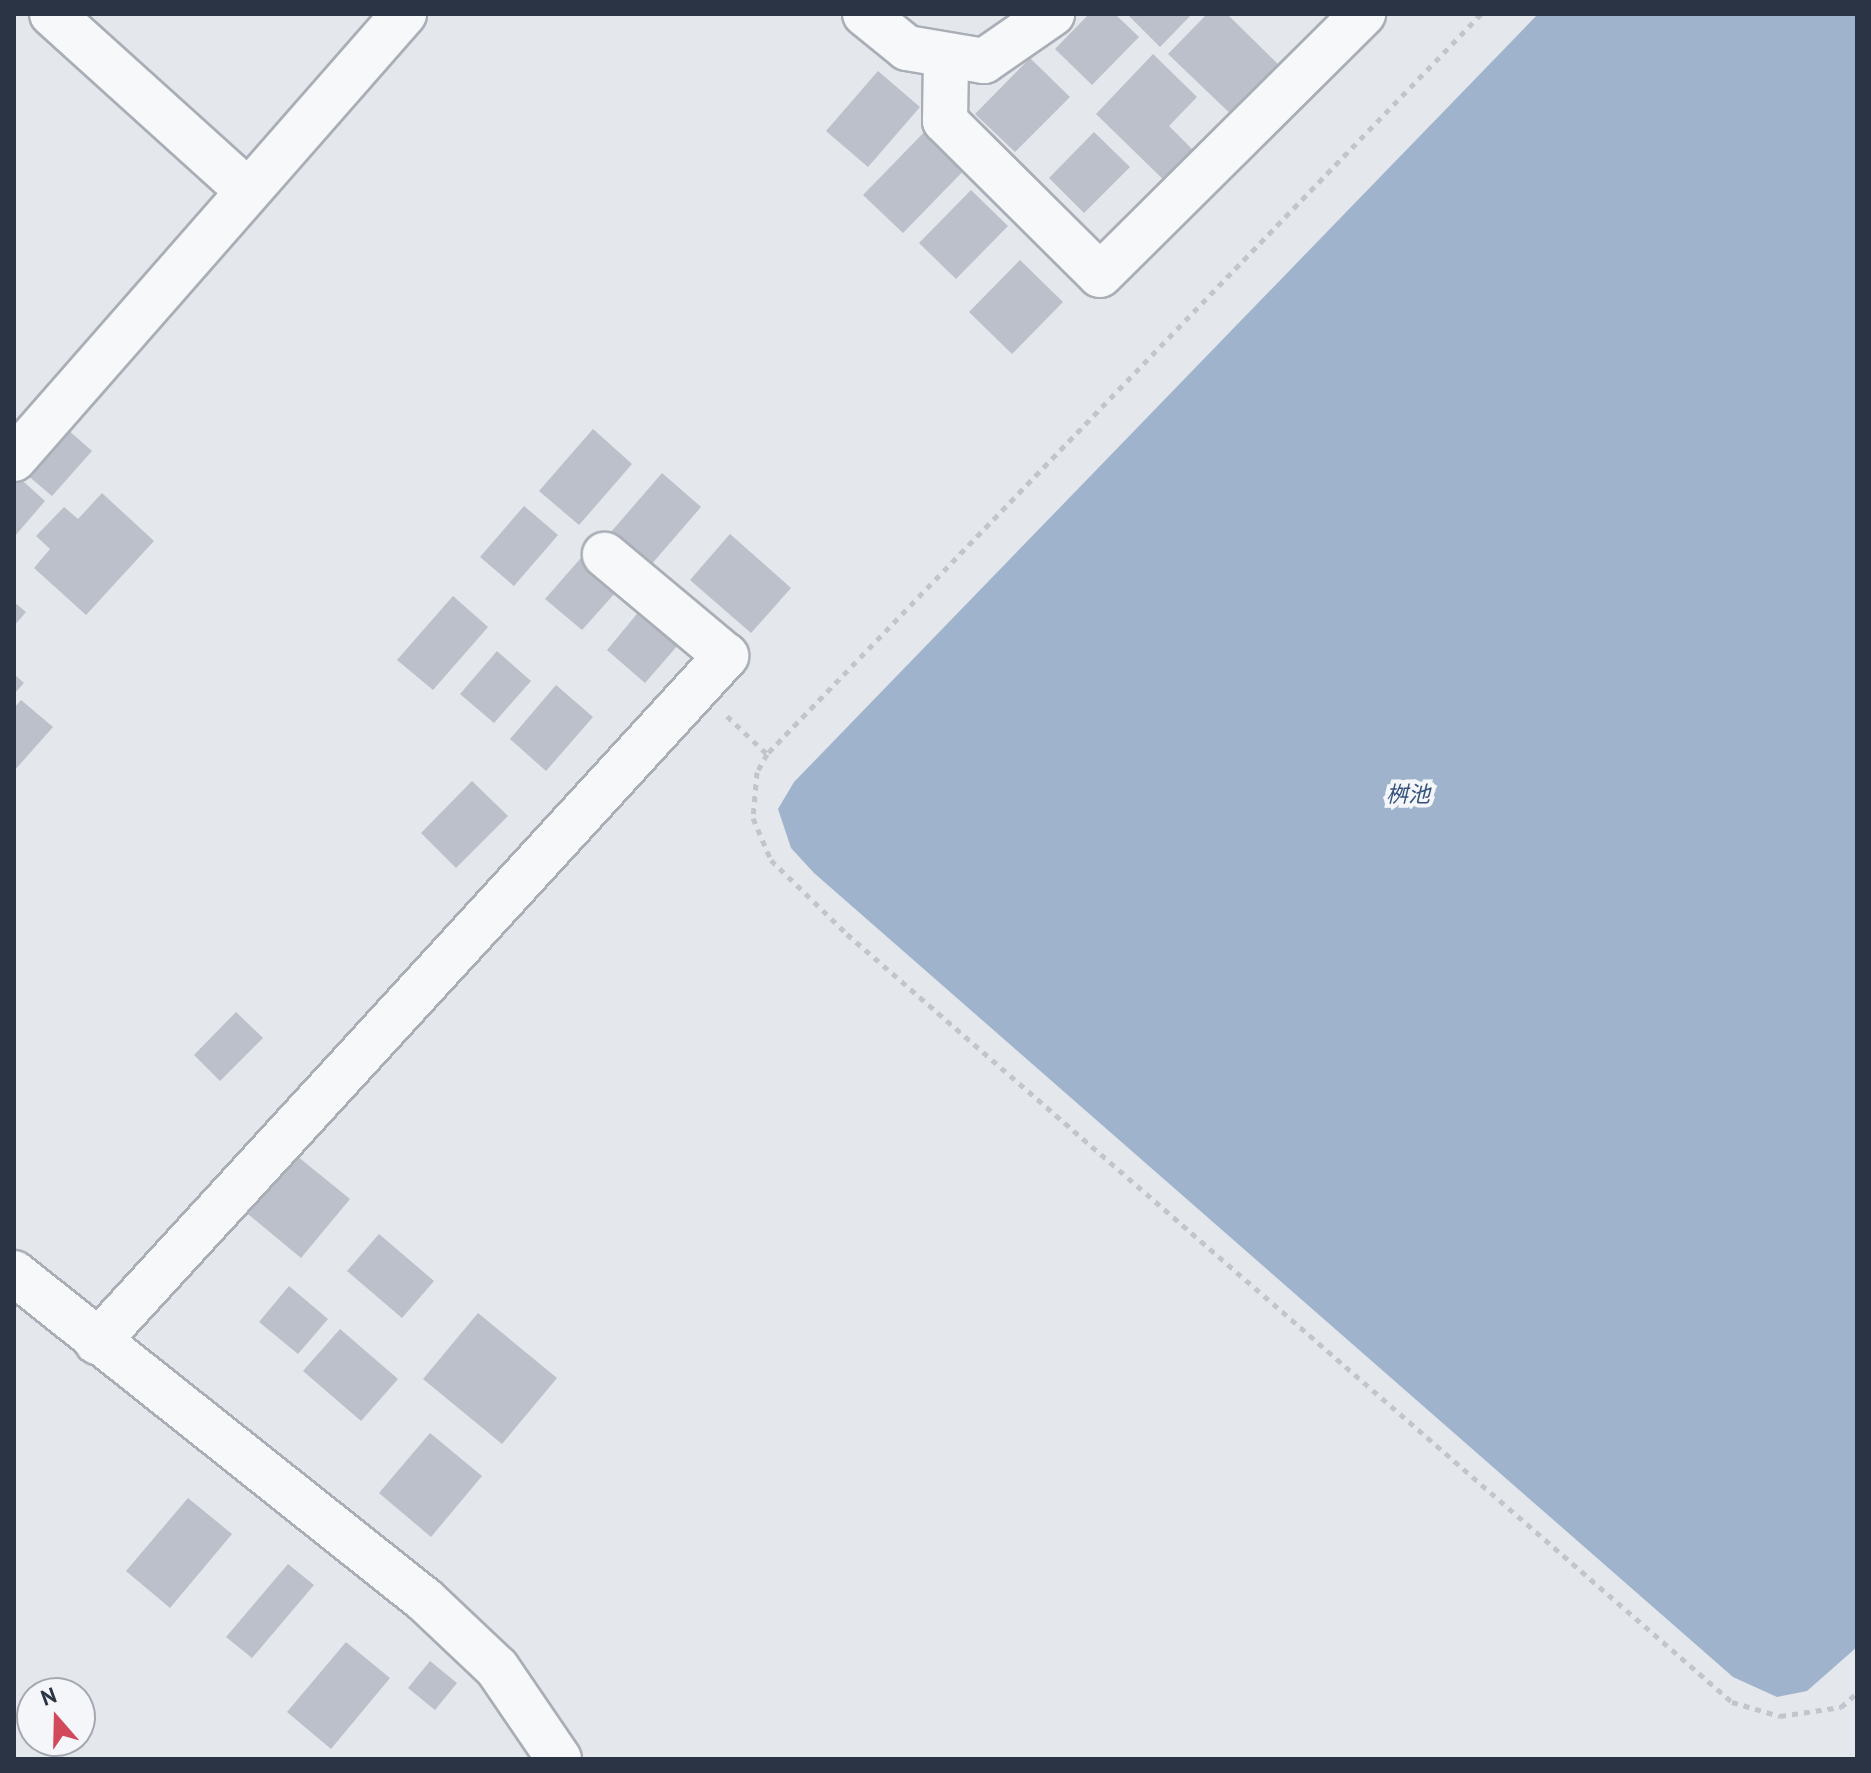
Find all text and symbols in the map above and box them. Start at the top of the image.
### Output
water label: 桝池 [1386,782,1430,808]
north arrow [16,1677,96,1757]
text: N [37,1681,60,1712]

